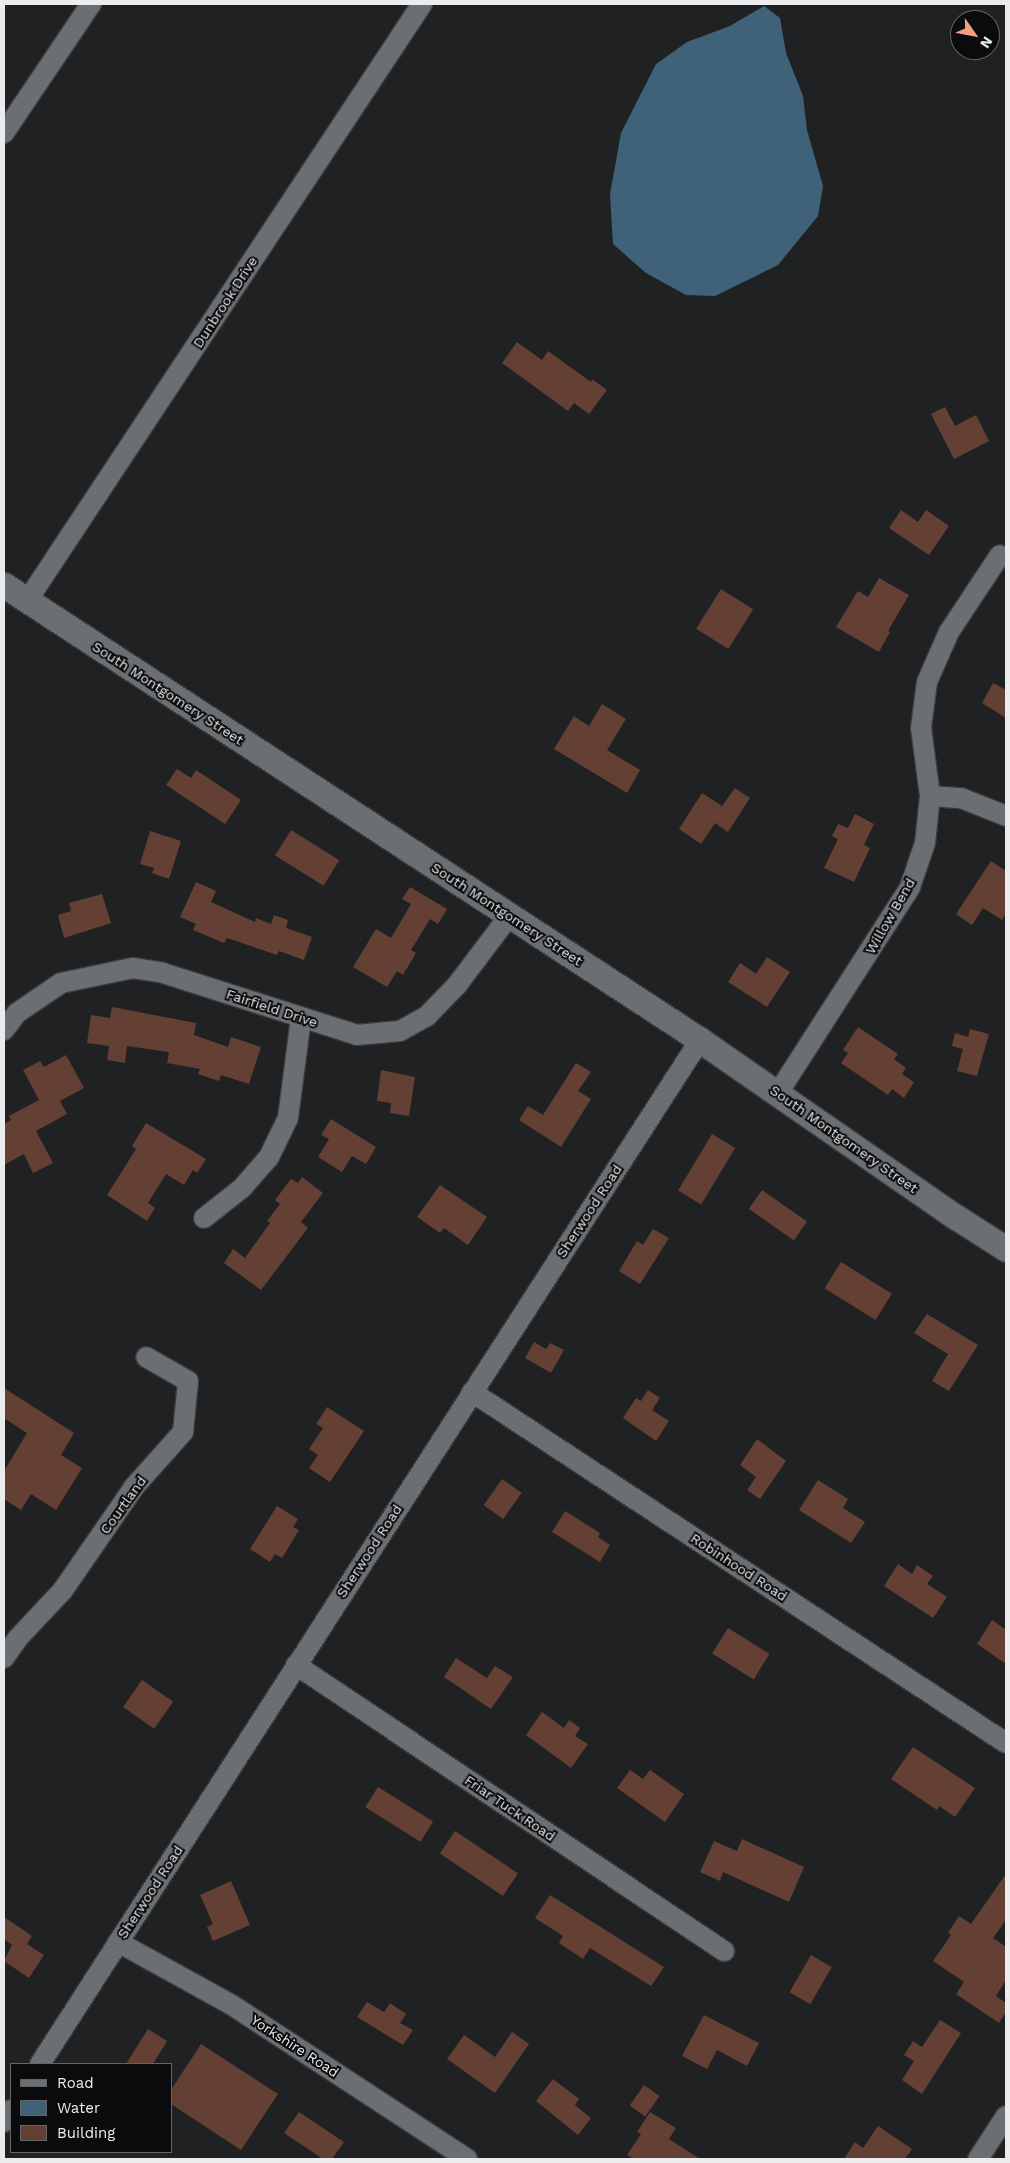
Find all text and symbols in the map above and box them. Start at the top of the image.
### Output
north arrow [950,10,1000,60]
text: N [977,34,996,51]
street label: Dunbrook Drive [189,253,261,351]
street label: South Montgomery Street [89,638,247,748]
street label: South Montgomery Street [428,859,586,969]
street label: Willow Bend [861,875,919,957]
street label: Fairfield Drive [224,985,320,1031]
street label: South Montgomery Street [767,1081,921,1197]
street label: Sherwood Road [553,1161,625,1261]
street label: Courtland [96,1473,150,1537]
street label: Sherwood Road [333,1501,405,1601]
street label: Robinhood Road [688,1530,790,1604]
street label: Friar Tuck Road [461,1771,559,1845]
street label: Sherwood Road [114,1842,186,1942]
street label: Yorkshire Road [248,2011,342,2081]
legend [10,2063,172,2153]
text: Road [57,2074,94,2092]
text: Water [57,2099,100,2117]
text: Building [57,2124,115,2142]

